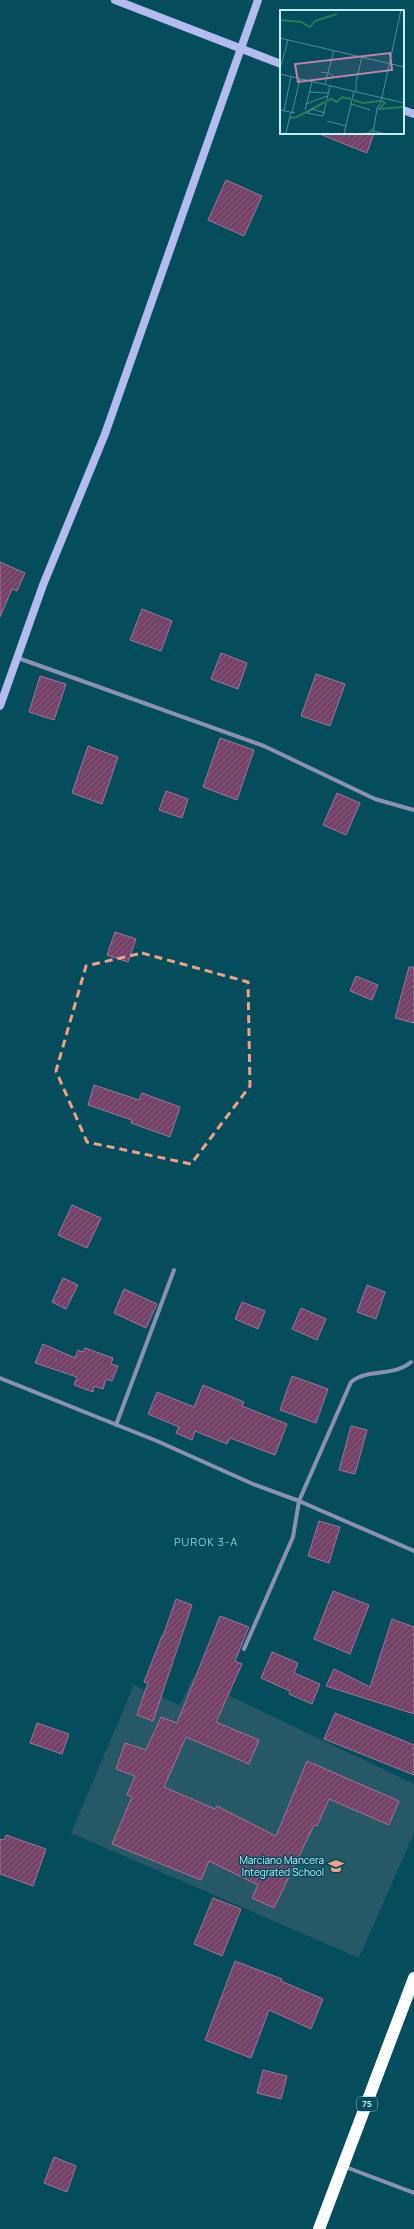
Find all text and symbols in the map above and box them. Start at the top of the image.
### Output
inset map [280,10,404,134]
district label: PUROK 3-A [174,1534,238,1549]
place label: Marciano Mancera Integrated School [239,1853,324,1879]
school or university icon: Marciano Mancera Integrated School [327,1857,345,1875]
road number: 75 [357,2097,377,2111]

